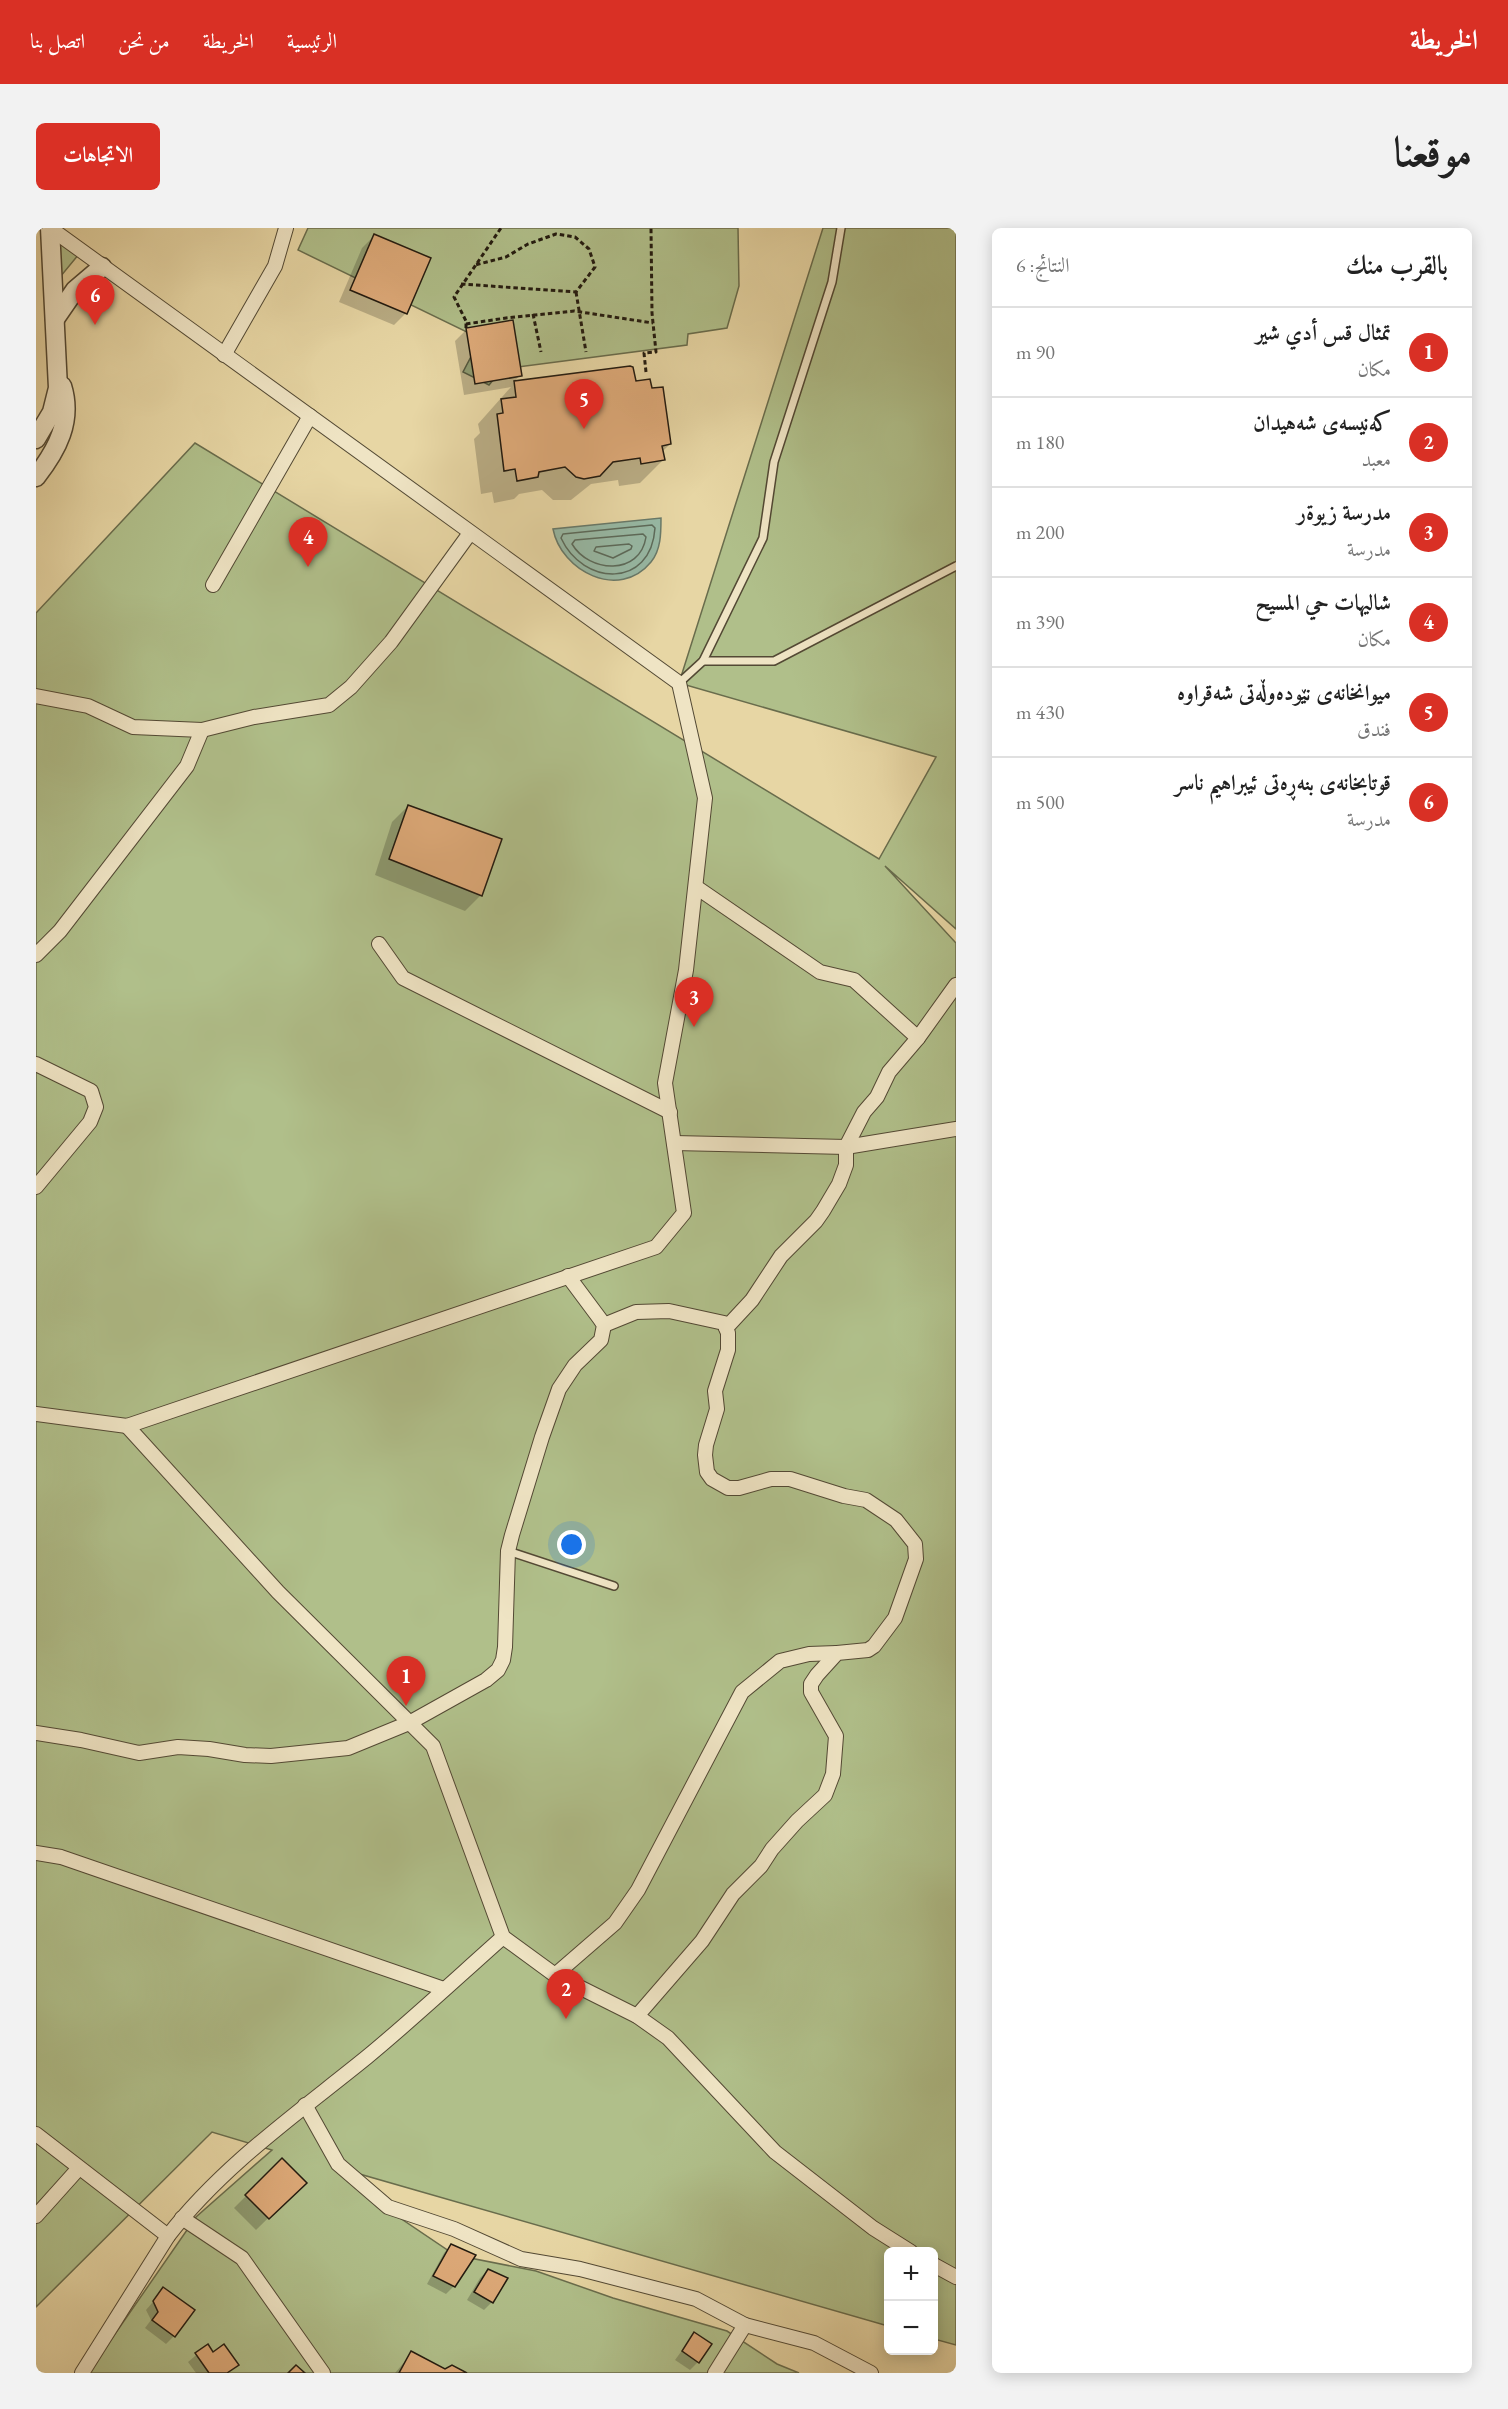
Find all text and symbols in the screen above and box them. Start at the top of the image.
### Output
text: الخريطة [1410,21,1478,57]
text: اتصل بنا [30,27,85,54]
text: من نحن [118,27,170,54]
text: الخريطة [203,27,254,54]
text: الرئيسية [287,27,337,54]
button: الاتجاهات [36,123,160,190]
text: موقعنا [1394,124,1472,179]
text: بالقرب منك [1346,248,1448,282]
text: النتائج: 6 [1016,252,1070,278]
pin: 6 [76,276,114,325]
text: تمثال قس أدي شير [1255,318,1391,347]
text: 90 m [1016,339,1055,365]
text: 1 [1423,339,1434,365]
text: مكان [1357,356,1391,382]
pin: 5 [564,380,604,429]
text: کەنیسەی شەهیدان [1253,408,1391,437]
text: 180 m [1016,429,1064,455]
text: 2 [1423,429,1434,455]
text: معبد [1362,446,1391,472]
text: مدرسة زيوةر [1297,498,1391,527]
pin: 4 [288,518,328,567]
text: 200 m [1016,519,1064,545]
text: 3 [1423,519,1434,545]
text: مدرسة [1347,536,1391,562]
text: شاليهات حي المسيح [1255,588,1391,617]
text: 390 m [1016,609,1064,635]
text: 4 [1423,609,1434,635]
text: مكان [1357,626,1391,652]
text: میوانخانەی نێودەوڵەتی شەقراوە [1177,678,1391,707]
text: 430 m [1016,699,1064,725]
text: 5 [1423,699,1434,725]
text: فندق [1357,716,1391,742]
text: قوتابخانەی بنەڕەتی ئیبراهیم ناسر [1175,768,1391,797]
text: 500 m [1016,789,1064,815]
text: 6 [1423,789,1434,815]
text: مدرسة [1347,806,1391,832]
pin: 3 [674,978,714,1027]
your location [557,1530,586,1559]
pin: 1 [386,1656,425,1706]
pin: 2 [546,1970,586,2019]
map controls [884,2247,938,2355]
button: + [884,2247,938,2301]
button: − [884,2301,938,2355]

